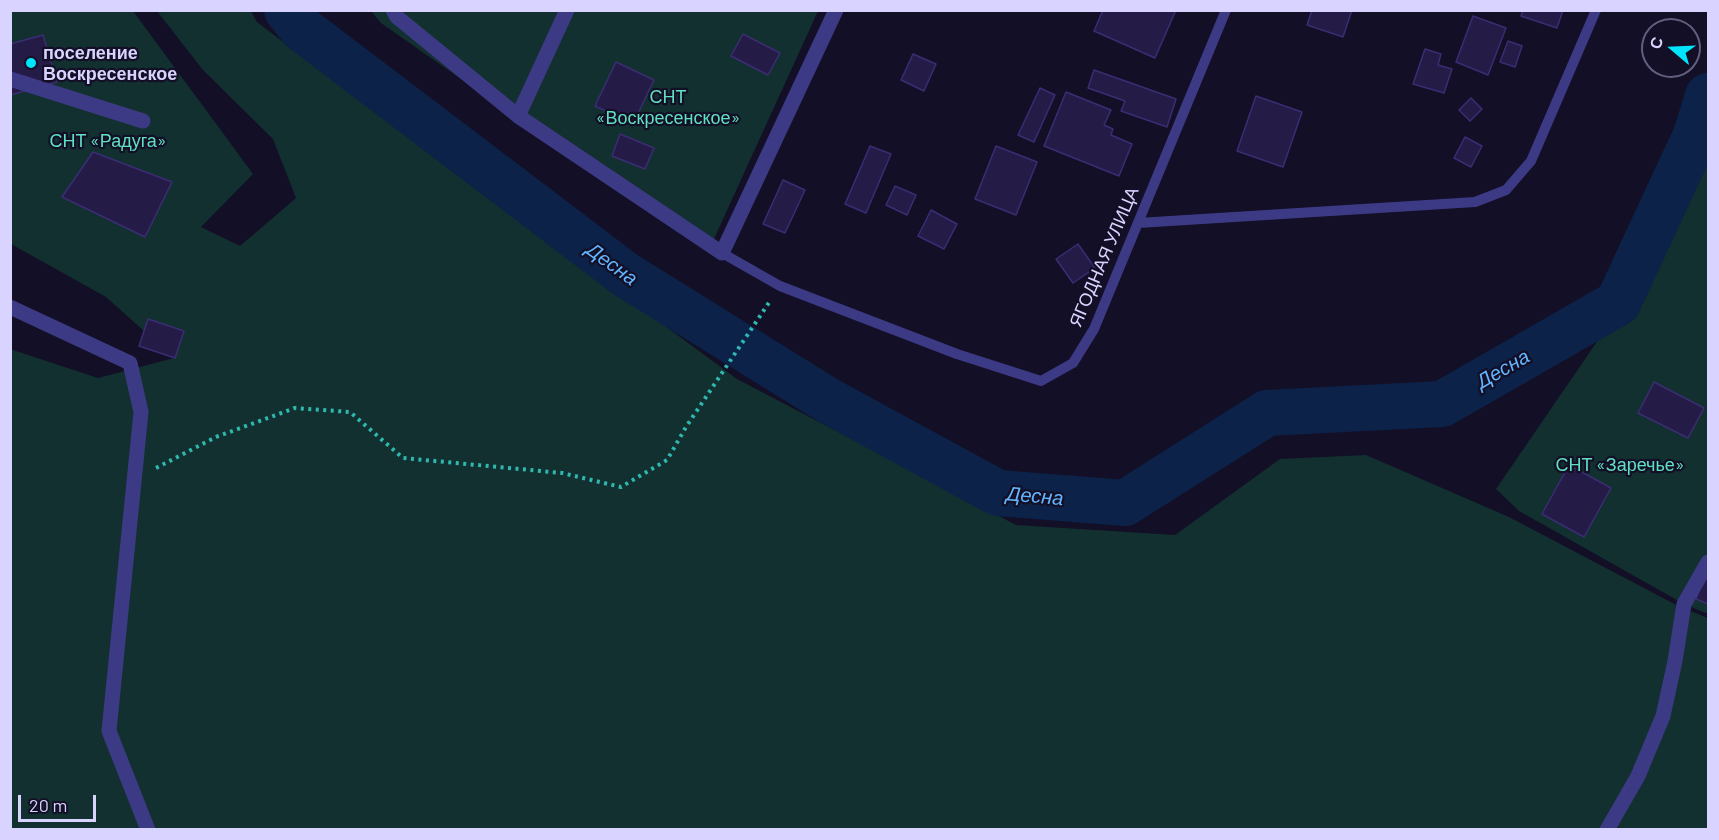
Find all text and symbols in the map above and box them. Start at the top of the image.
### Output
north arrow [1641,18,1701,78]
text: С [1645,34,1666,51]
place label: поселение Воскресенское [43,42,177,84]
marker: поселение Воскресенское [24,56,38,70]
park label: СНТ «Воскресенское» [596,86,740,128]
park label: СНТ «Радуга» [49,130,167,152]
street label: ЯГОДНАЯ УЛИЦА [1065,184,1143,330]
water label: Десна [582,238,642,290]
water label: Десна [1472,344,1534,394]
park label: СНТ «Заречье» [1555,454,1685,476]
water label: Десна [1006,482,1064,510]
scale bar [21,783,99,821]
text: 20 m [29,794,67,816]

